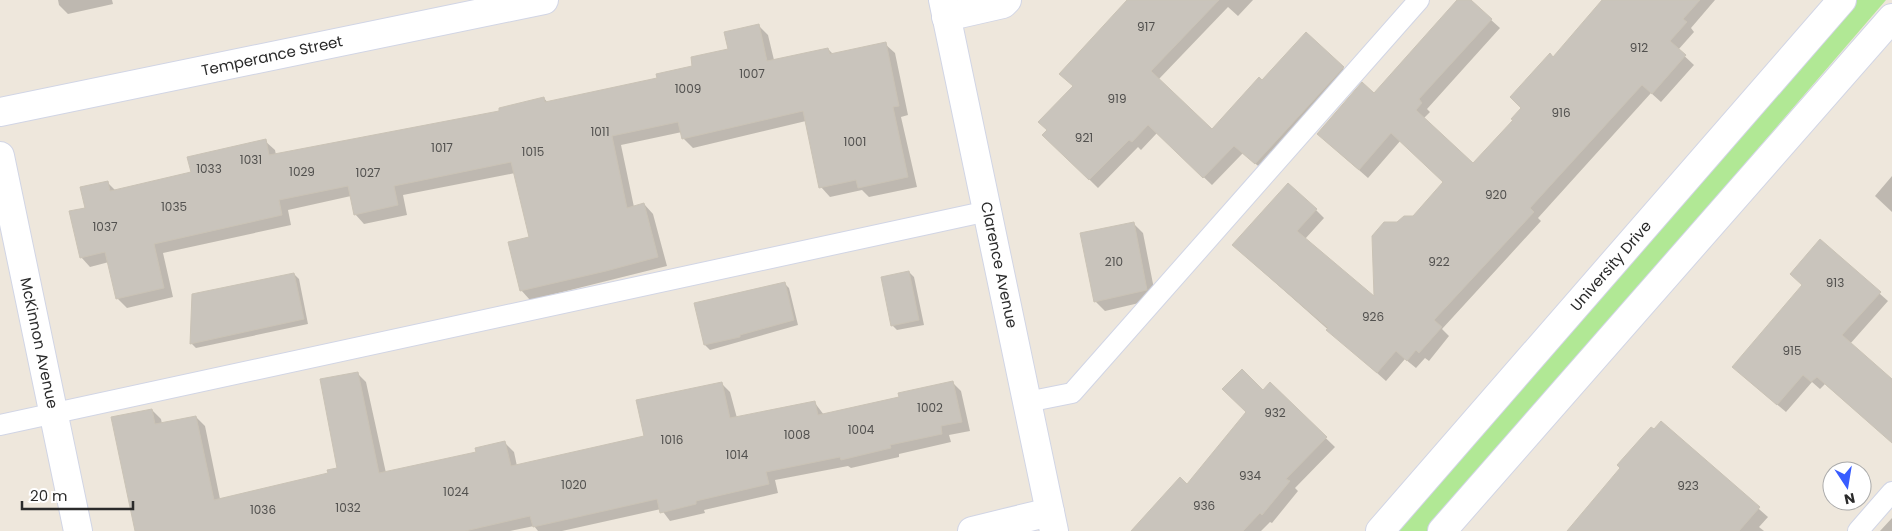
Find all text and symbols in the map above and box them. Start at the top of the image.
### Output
house number: 917 [1137,18,1155,35]
street label: Temperance Street [199,30,344,81]
house number: 912 [1630,39,1648,56]
house number: 1007 [739,65,765,82]
house number: 1009 [675,80,701,97]
house number: 919 [1108,90,1126,107]
house number: 916 [1551,104,1571,121]
house number: 1011 [590,123,610,140]
house number: 921 [1075,129,1093,146]
house number: 1001 [844,133,866,150]
house number: 1017 [431,139,453,156]
house number: 1015 [522,143,544,160]
house number: 1031 [240,151,262,168]
house number: 1033 [196,160,222,177]
house number: 1029 [289,163,315,180]
house number: 1027 [356,164,381,181]
house number: 920 [1485,186,1507,203]
house number: 1035 [161,198,187,215]
street label: Clarence Avenue [976,200,1023,330]
street label: University Drive [1565,216,1656,315]
house number: 1037 [93,218,118,235]
house number: 210 [1105,253,1123,270]
house number: 922 [1428,253,1450,270]
house number: 913 [1826,274,1844,291]
street label: McKinnon Avenue [15,275,64,410]
house number: 926 [1362,308,1384,325]
house number: 915 [1783,342,1801,359]
house number: 1002 [917,399,943,416]
house number: 932 [1264,404,1286,421]
house number: 1004 [848,421,875,438]
house number: 1008 [784,426,810,443]
house number: 1016 [661,431,683,448]
house number: 1014 [726,446,749,463]
north arrow [1822,461,1872,511]
house number: 934 [1239,467,1262,484]
house number: 1020 [561,476,587,493]
house number: 923 [1677,477,1699,494]
scale bar [22,478,134,510]
house number: 1024 [443,483,469,500]
text: 20 m [30,485,68,506]
text: N [1842,488,1857,510]
house number: 936 [1193,497,1215,514]
house number: 1032 [335,499,361,516]
house number: 1036 [250,501,276,518]

